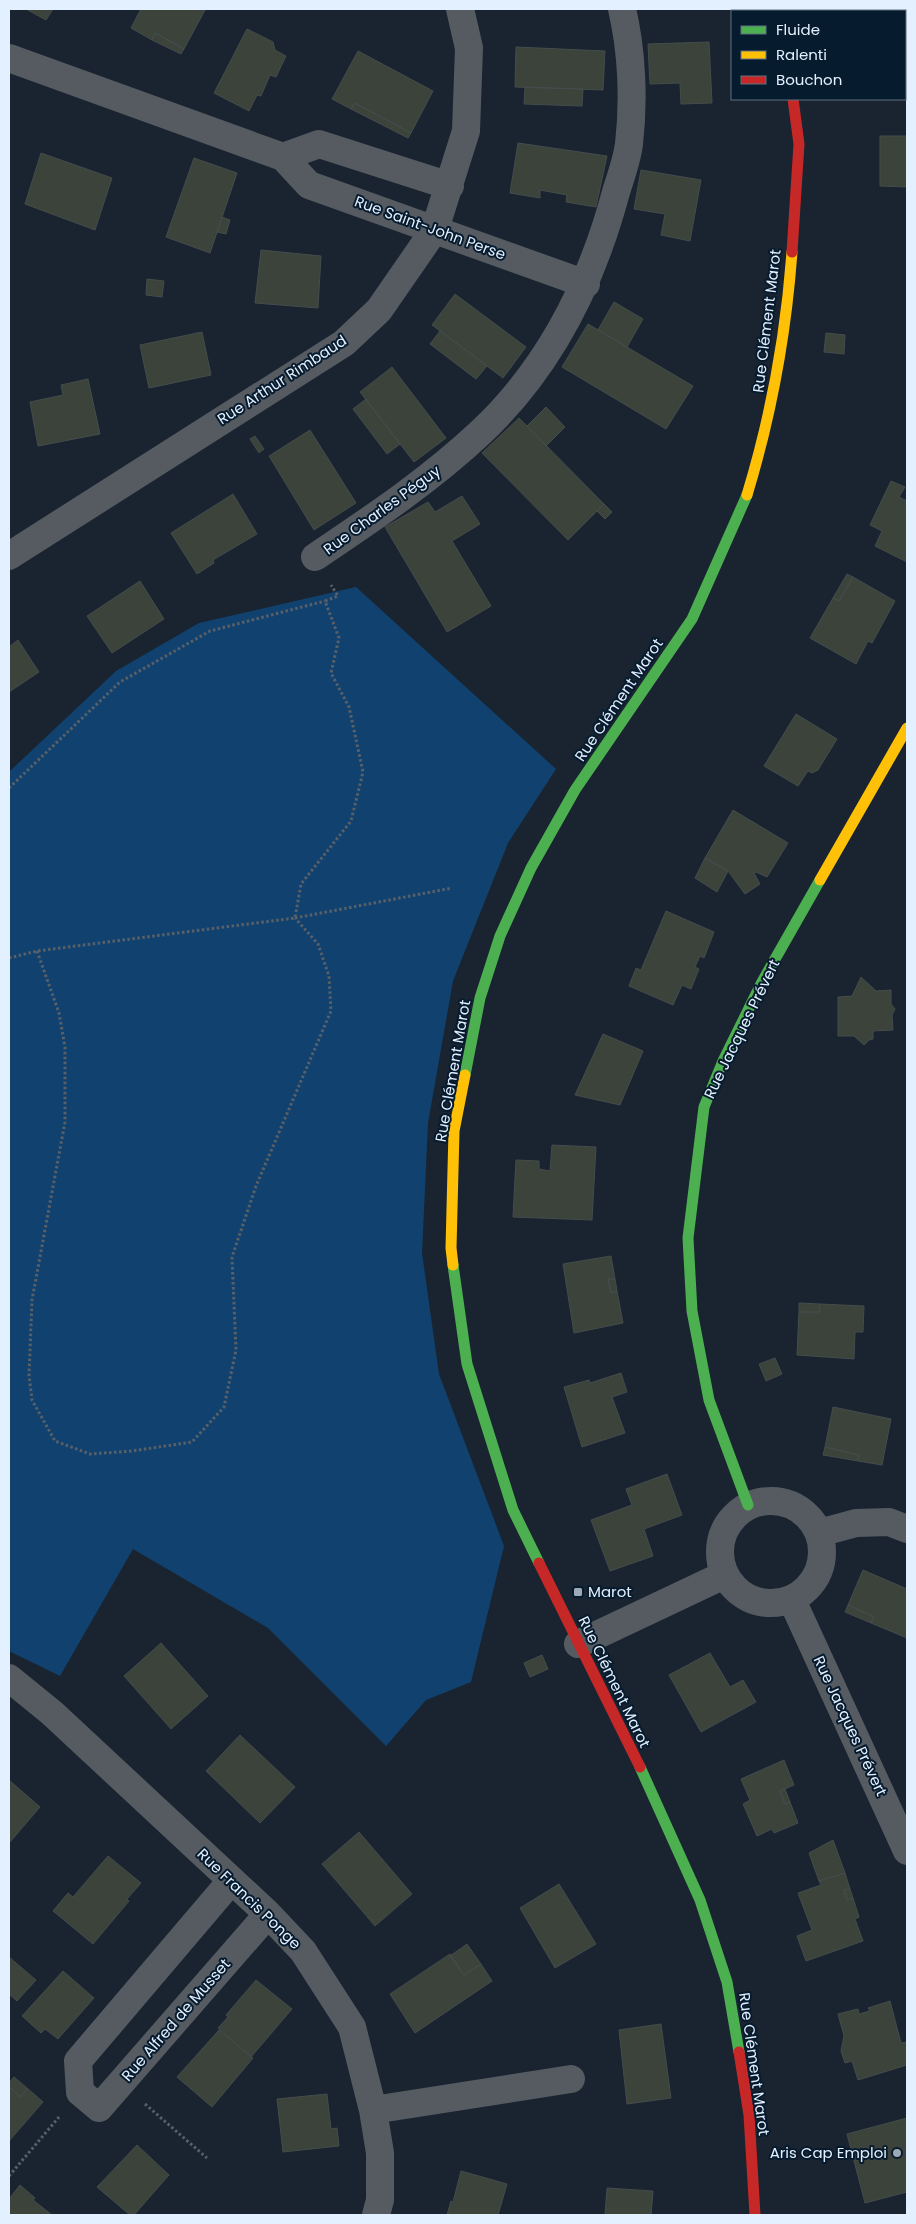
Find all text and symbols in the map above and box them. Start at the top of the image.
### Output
legend [731,10,906,100]
text: Fluide [776,19,820,40]
text: Ralenti [776,44,827,65]
text: Bouchon [776,69,842,90]
street label: Rue Saint-John Perse [352,190,509,265]
street label: Rue Clément Marot [747,248,786,394]
street label: Rue Arthur Rimbaud [213,330,350,429]
street label: Rue Charles Péguy [319,460,445,559]
street label: Rue Clément Marot [570,634,668,765]
street label: Rue Jacques Prévert [699,956,784,1102]
street label: Rue Clément Marot [430,998,475,1144]
place label: Marot [588,1581,632,1602]
marker: Marot [572,1586,584,1598]
street label: Rue Clément Marot [573,1612,655,1751]
street label: Rue Jacques Prévert [809,1652,892,1799]
street label: Rue Francis Ponge [193,1844,306,1954]
street label: Rue Alfred de Musset [116,1954,235,2085]
street label: Rue Clément Marot [734,1991,775,2137]
place label: Aris Cap Emploi [770,2142,887,2163]
marker: Aris Cap Emploi [891,2147,903,2159]

